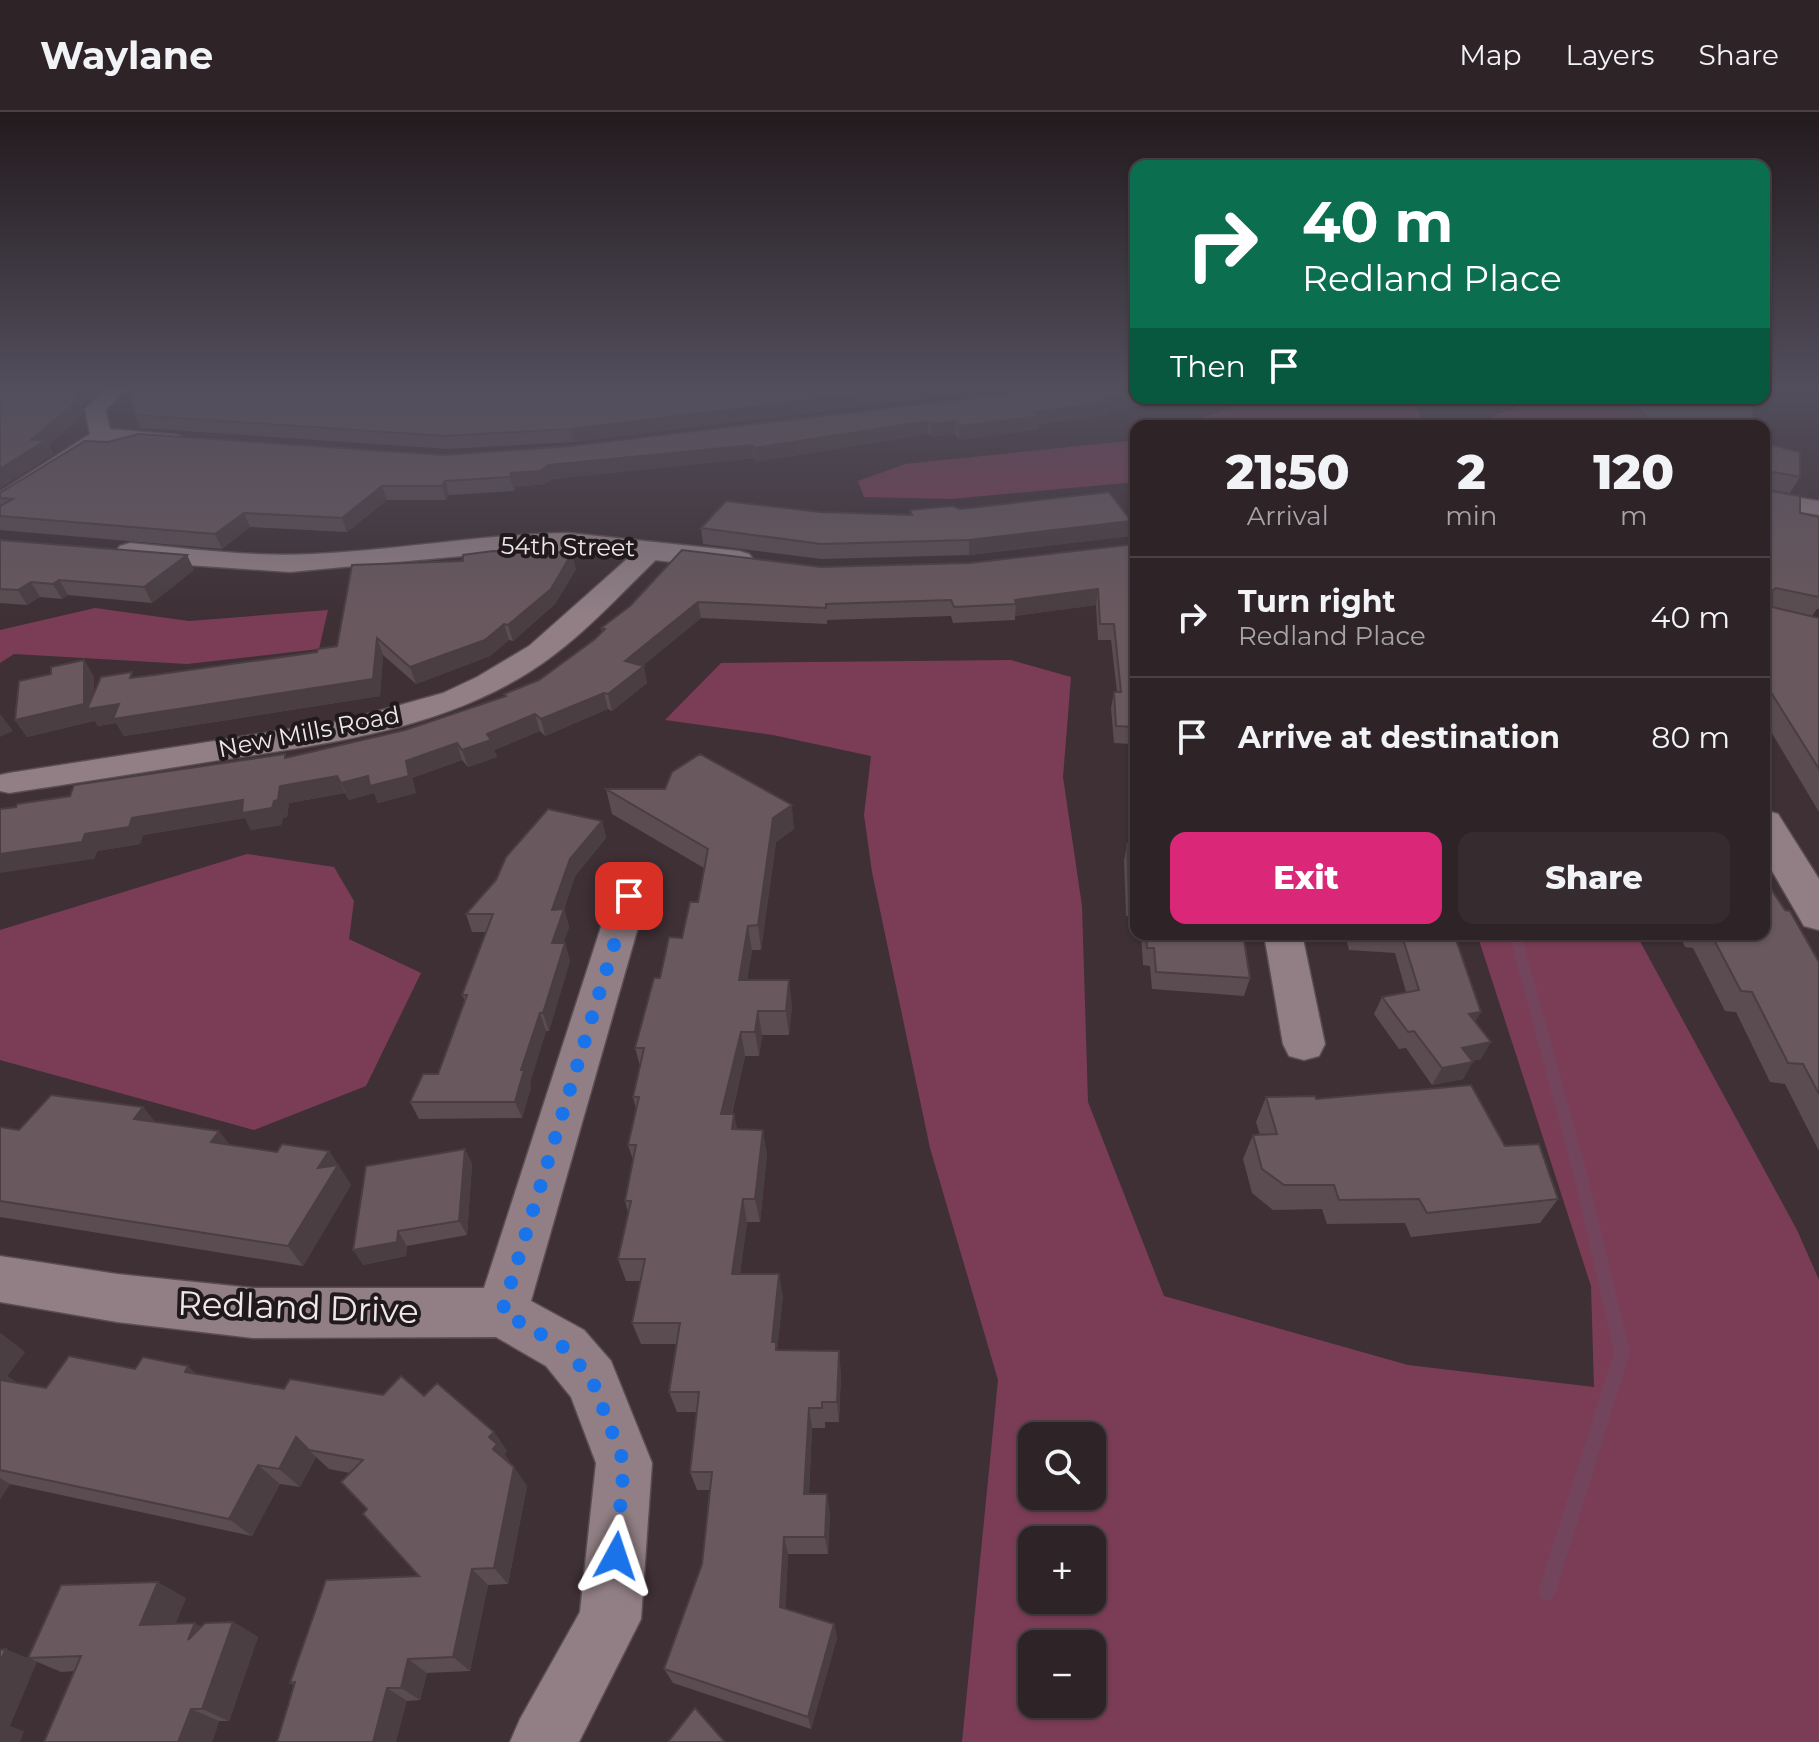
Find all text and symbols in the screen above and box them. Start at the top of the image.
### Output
text: Waylane [40,32,213,79]
text: Map [1459,38,1522,72]
text: Layers [1566,38,1655,72]
text: Share [1699,38,1779,72]
text: 40 m [1302,188,1453,256]
icon: right [1170,192,1274,296]
text: Redland Place [1302,256,1562,300]
icon: arrive [1262,344,1306,388]
text: Then [1170,348,1246,385]
text: 21:50 [1226,443,1350,501]
text: 2 [1457,443,1486,501]
text: 120 [1593,443,1674,501]
text: Arrival [1247,500,1329,532]
text: min [1445,500,1497,532]
text: m [1620,500,1647,532]
street label: 54th Street [501,531,636,562]
text: Turn right [1238,583,1395,620]
icon: right [1170,595,1214,639]
text: 40 m [1651,599,1730,636]
text: Redland Place [1238,620,1426,652]
street label: New Mills Road [216,700,402,763]
icon: arrive [1170,715,1214,759]
text: Arrive at destination [1238,719,1560,756]
text: 80 m [1651,719,1730,756]
button: Exit [1170,832,1442,924]
button: Share [1458,832,1730,924]
pin [595,862,663,930]
icon: arrive [607,874,651,918]
street label: Redland Drive [177,1282,419,1332]
map controls [1018,1422,1106,1718]
button: search [1018,1422,1106,1510]
position arrow [574,1514,658,1598]
button: + [1018,1526,1106,1614]
button: − [1018,1630,1106,1718]

